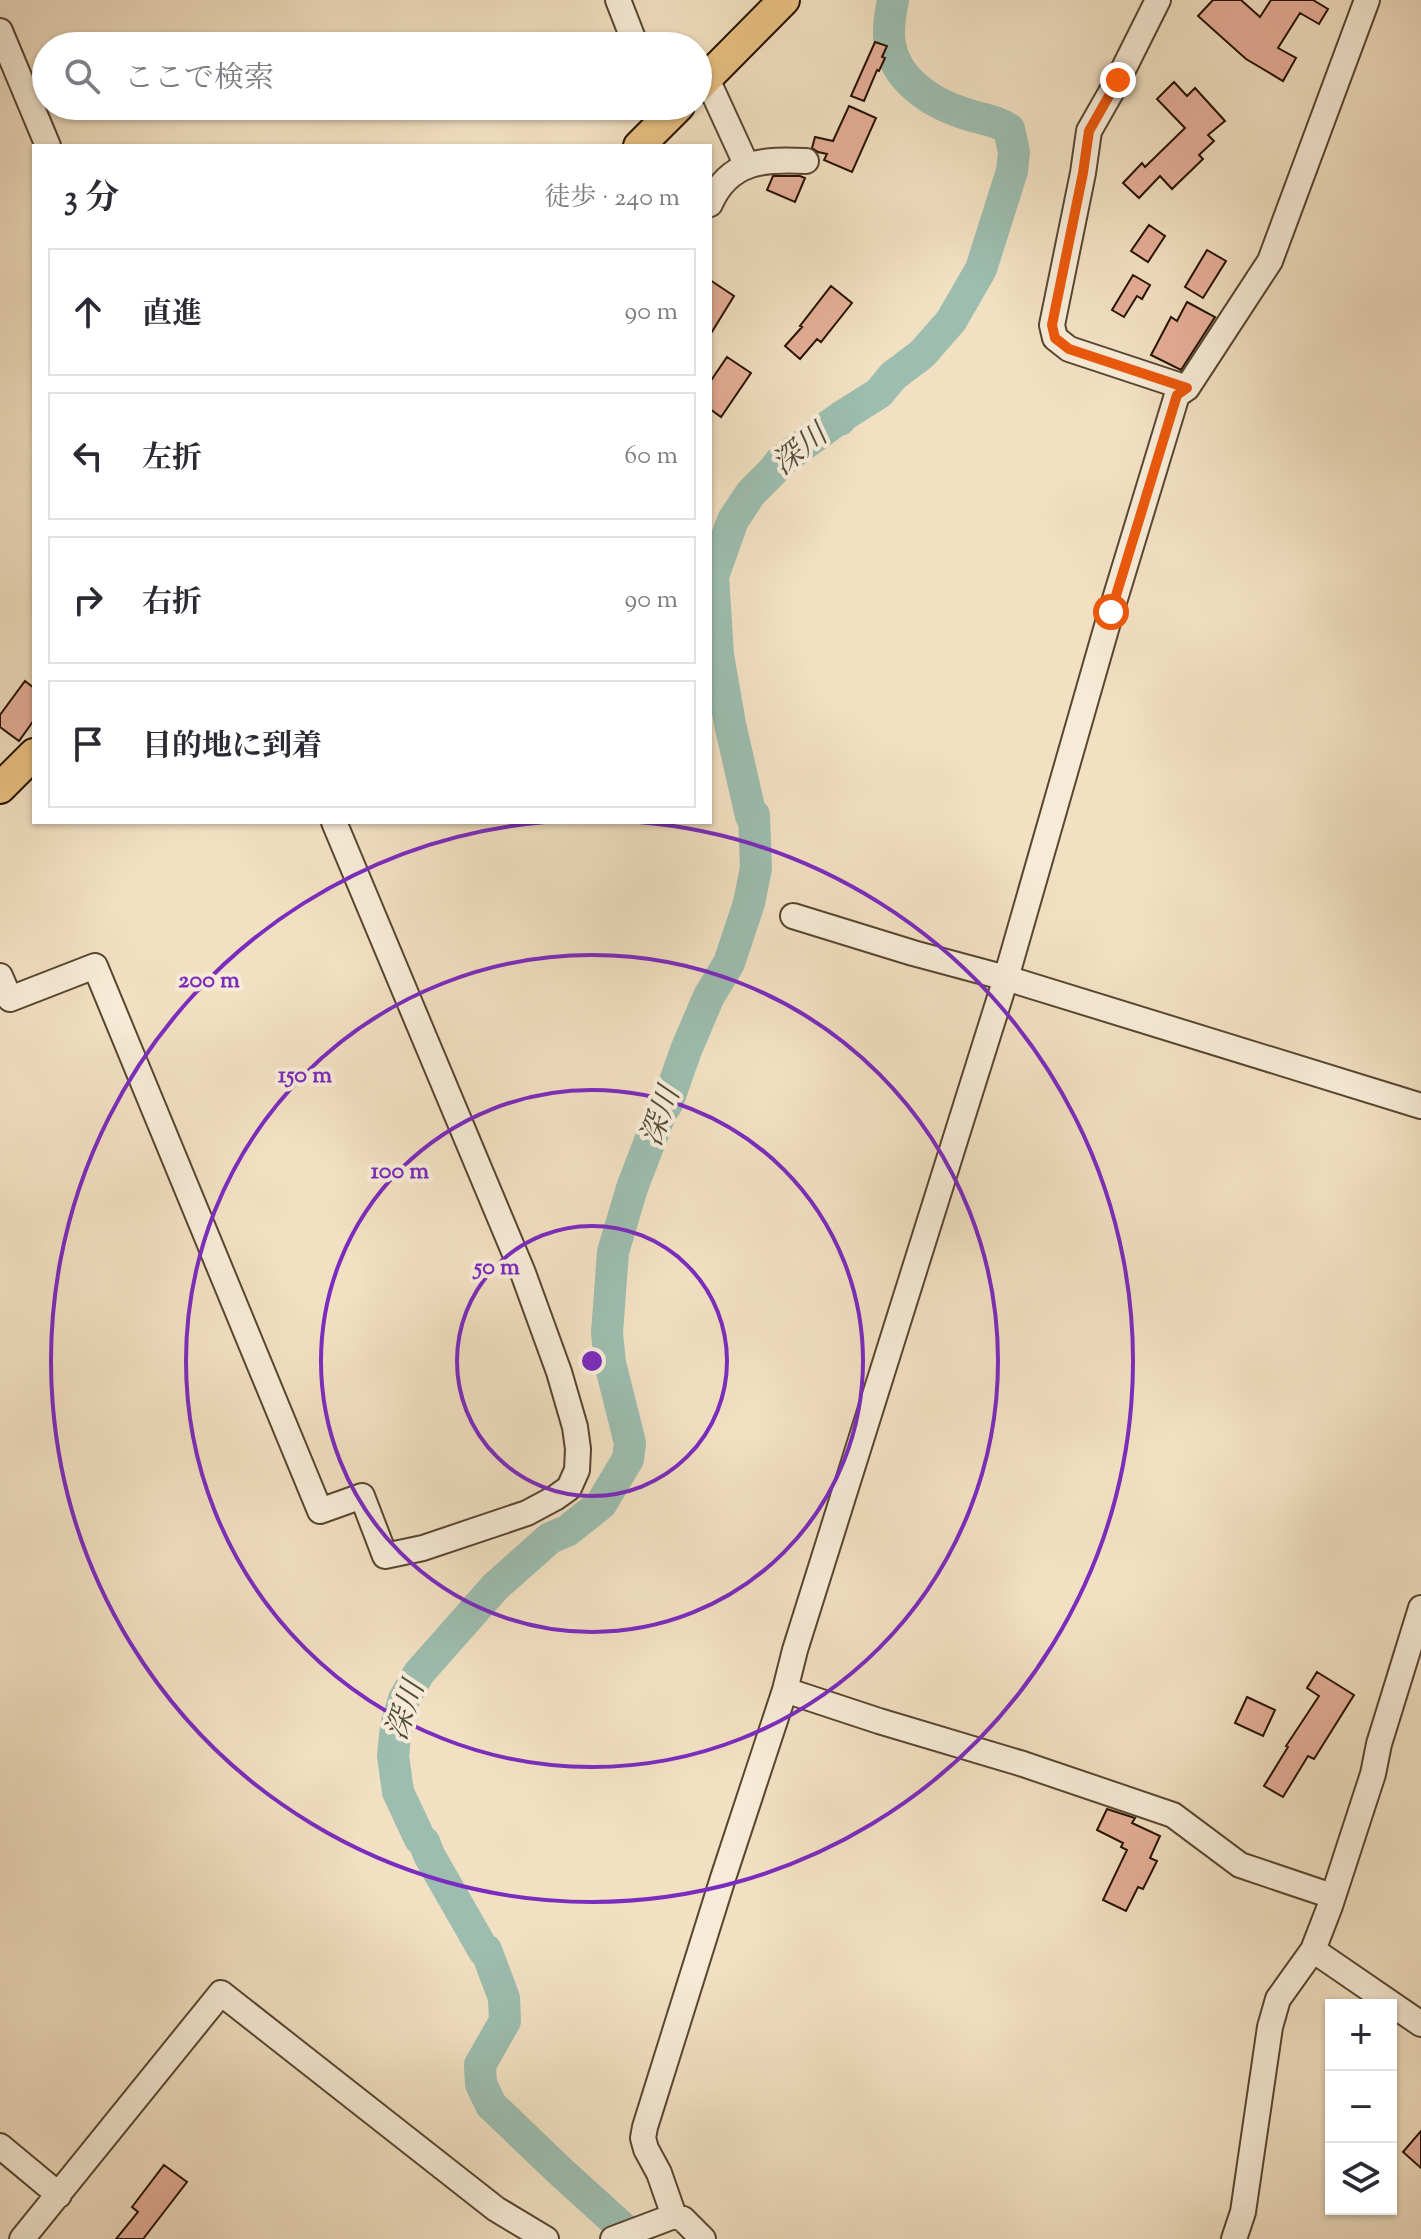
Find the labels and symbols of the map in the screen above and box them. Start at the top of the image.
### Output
route end [1100,62,1136,98]
water label: 深川 [764,414,840,487]
route start [1093,594,1129,630]
text: 200 m [178,964,240,998]
text: 150 m [278,1059,332,1093]
water label: 深川 [632,1079,693,1153]
text: 100 m [371,1155,429,1189]
text: 50 m [472,1251,520,1285]
centre of rings [578,1347,606,1375]
water label: 深川 [377,1673,438,1746]

